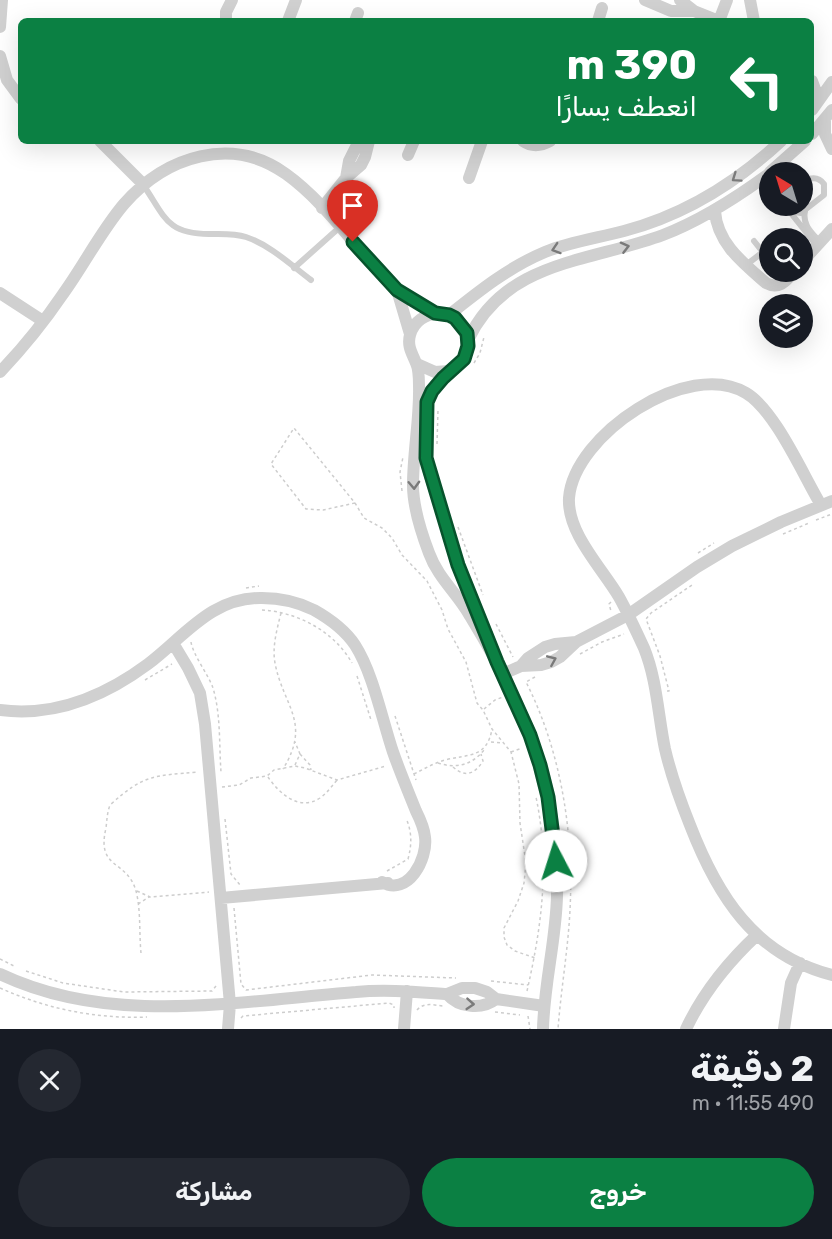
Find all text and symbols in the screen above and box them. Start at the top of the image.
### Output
text: 390 m [566,40,697,90]
icon: left [718,42,796,120]
text: انعطف يسارًا [555,91,697,123]
north arrow [759,162,813,216]
map controls [759,162,813,348]
one-way arrow [732,171,743,182]
pin [327,180,378,242]
icon: arrive [336,189,369,222]
button: search [759,228,813,282]
one-way arrow [551,241,562,254]
one-way arrow [619,241,629,254]
button: layers [759,294,813,348]
one-way arrow [407,481,420,490]
one-way arrow [545,656,556,668]
position arrow [524,829,588,893]
one-way arrow [466,998,475,1011]
text: 2 دقيقة [690,1047,814,1090]
button: close [18,1049,81,1112]
text: 490 m · 11:55 [692,1091,814,1115]
button: مشاركة [18,1158,410,1227]
button: خروج [422,1158,814,1227]

